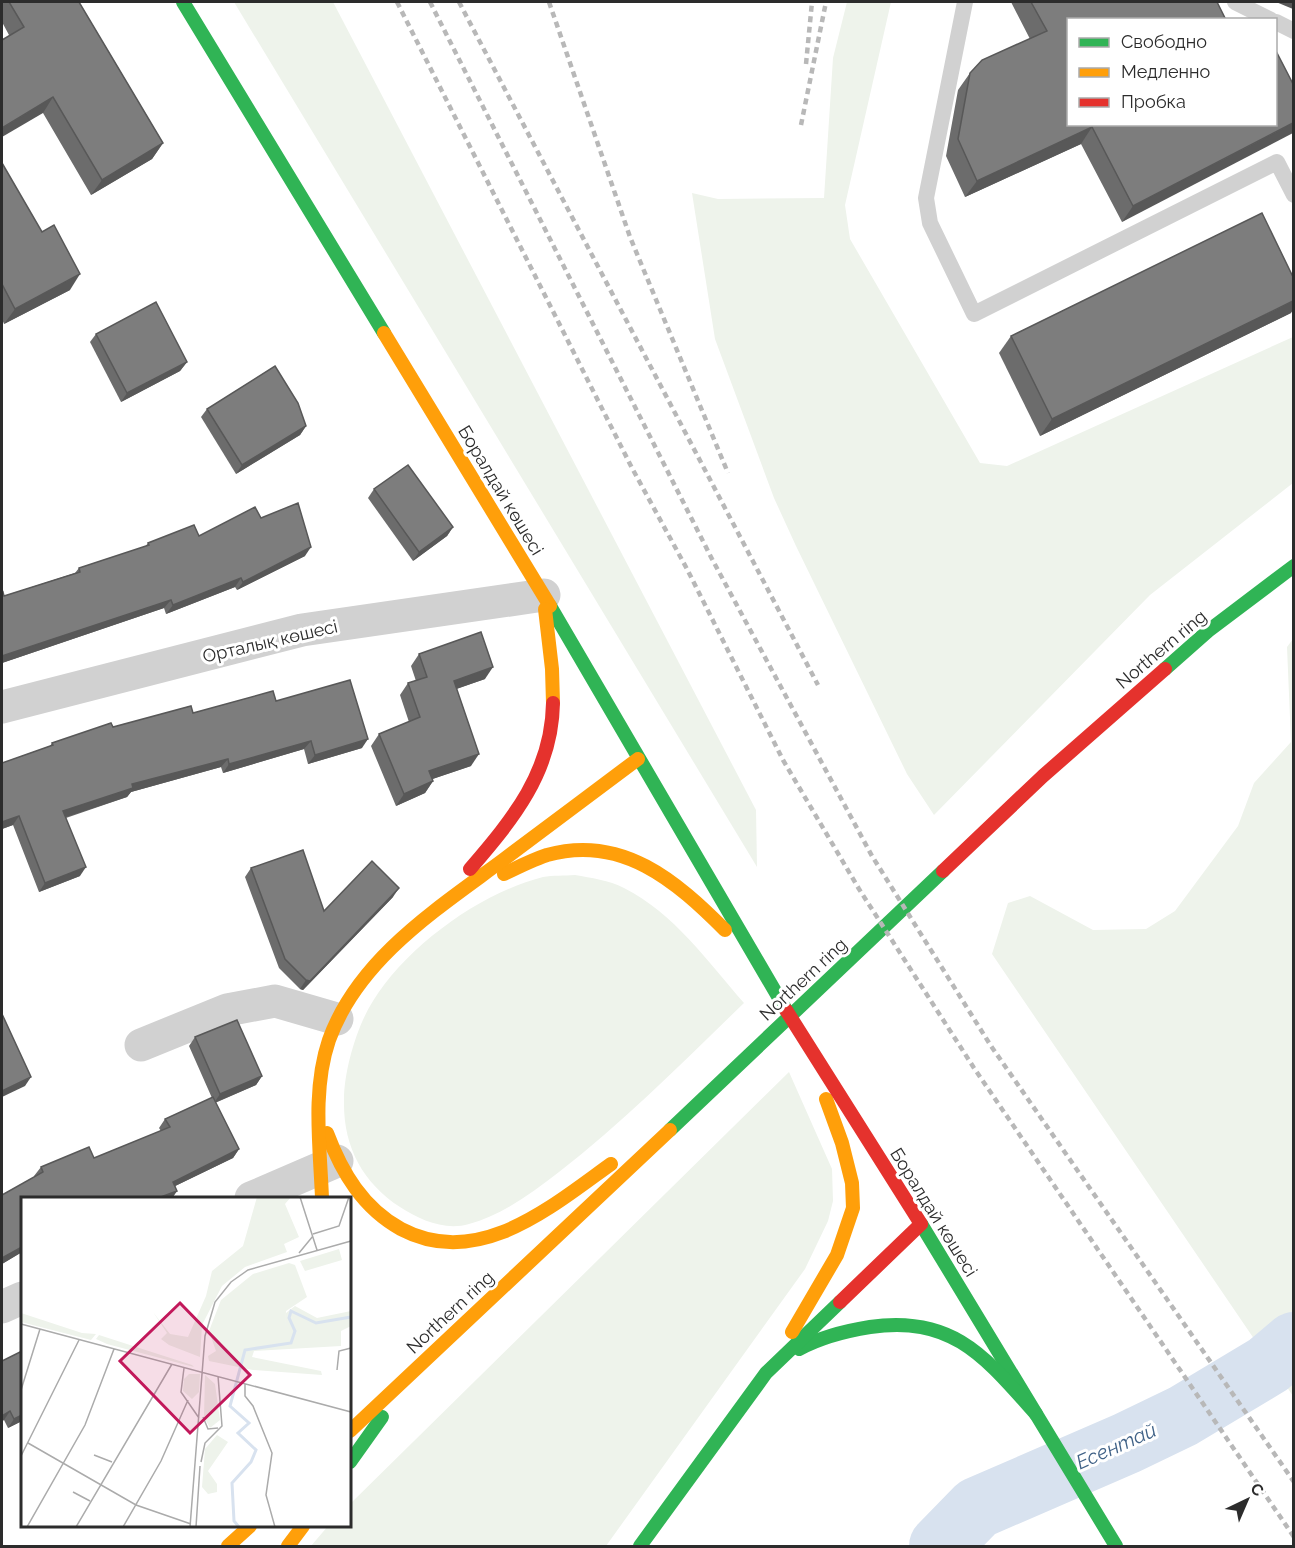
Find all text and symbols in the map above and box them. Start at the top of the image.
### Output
legend [1067,18,1277,126]
text: Свободно [1121,31,1207,52]
text: Медленно [1121,61,1210,82]
text: Пробка [1121,91,1186,112]
street label: Боралдай көшесі [454,421,548,559]
street label: Northern ring [1112,605,1210,693]
street label: Орталық көшесі [200,615,340,667]
street label: Northern ring [755,933,851,1025]
street label: Боралдай көшесі [886,1144,982,1280]
inset map [21,1197,351,1527]
street label: Northern ring [402,1266,498,1358]
water label: Есентай [1072,1418,1160,1474]
north arrow [1217,1470,1277,1530]
text: С [1247,1479,1268,1500]

